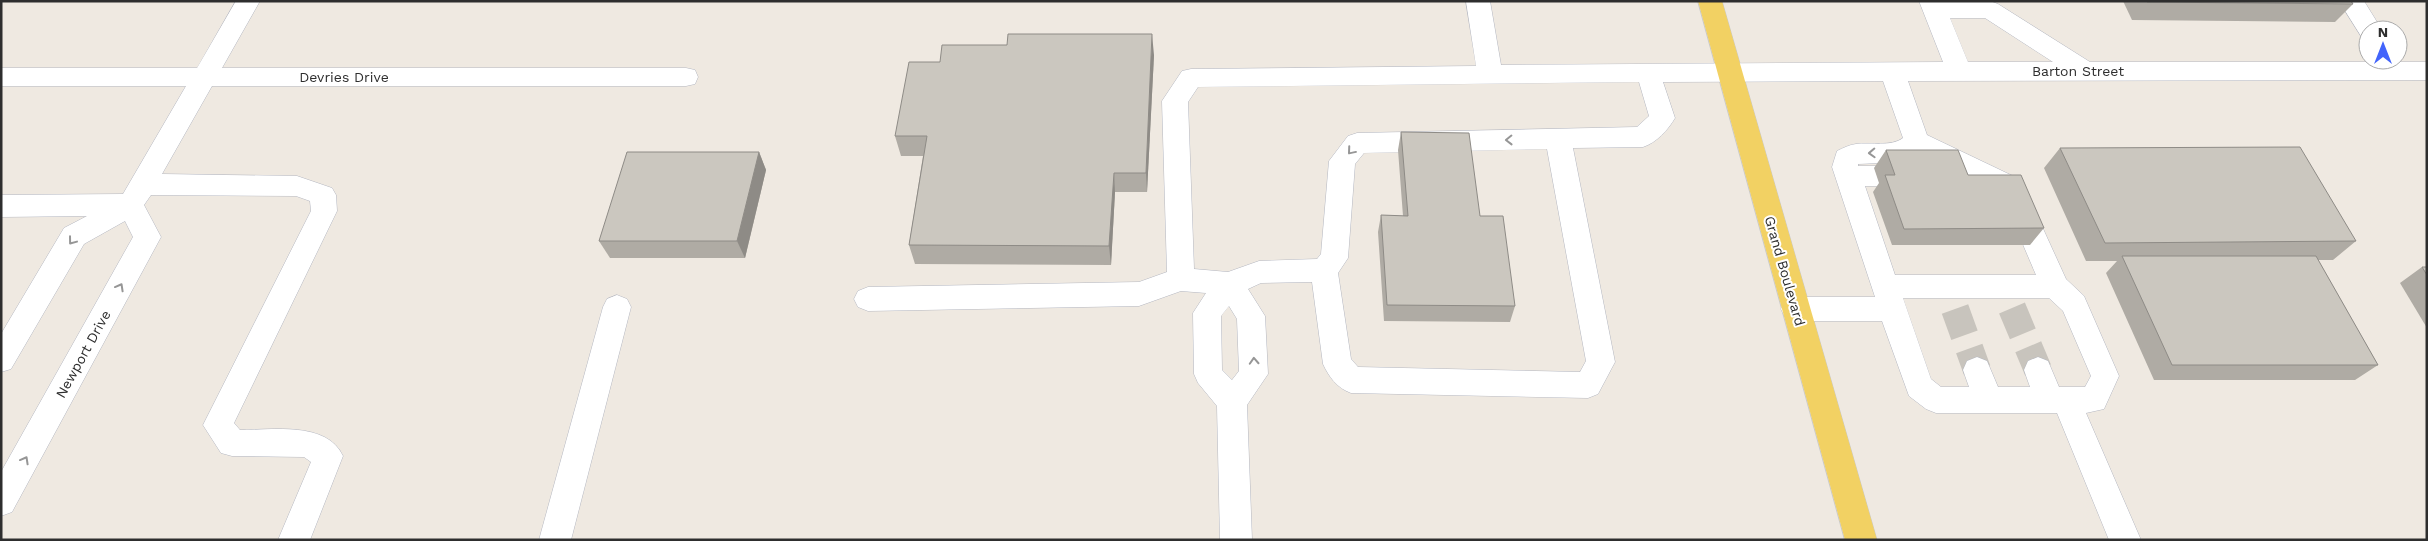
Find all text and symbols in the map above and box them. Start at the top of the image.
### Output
north arrow [2358,20,2408,70]
text: N [2378,24,2388,40]
street label: Barton Street [2032,63,2124,79]
street label: Devries Drive [299,69,389,85]
one-way arrow [1505,134,1513,145]
one-way arrow [1347,145,1356,154]
one-way arrow [1868,148,1876,159]
street label: Grand Boulevard [1762,214,1808,328]
one-way arrow [69,236,78,245]
one-way arrow [114,283,124,292]
street label: Newport Drive [52,307,114,401]
one-way arrow [1248,357,1259,365]
one-way arrow [19,456,29,465]

